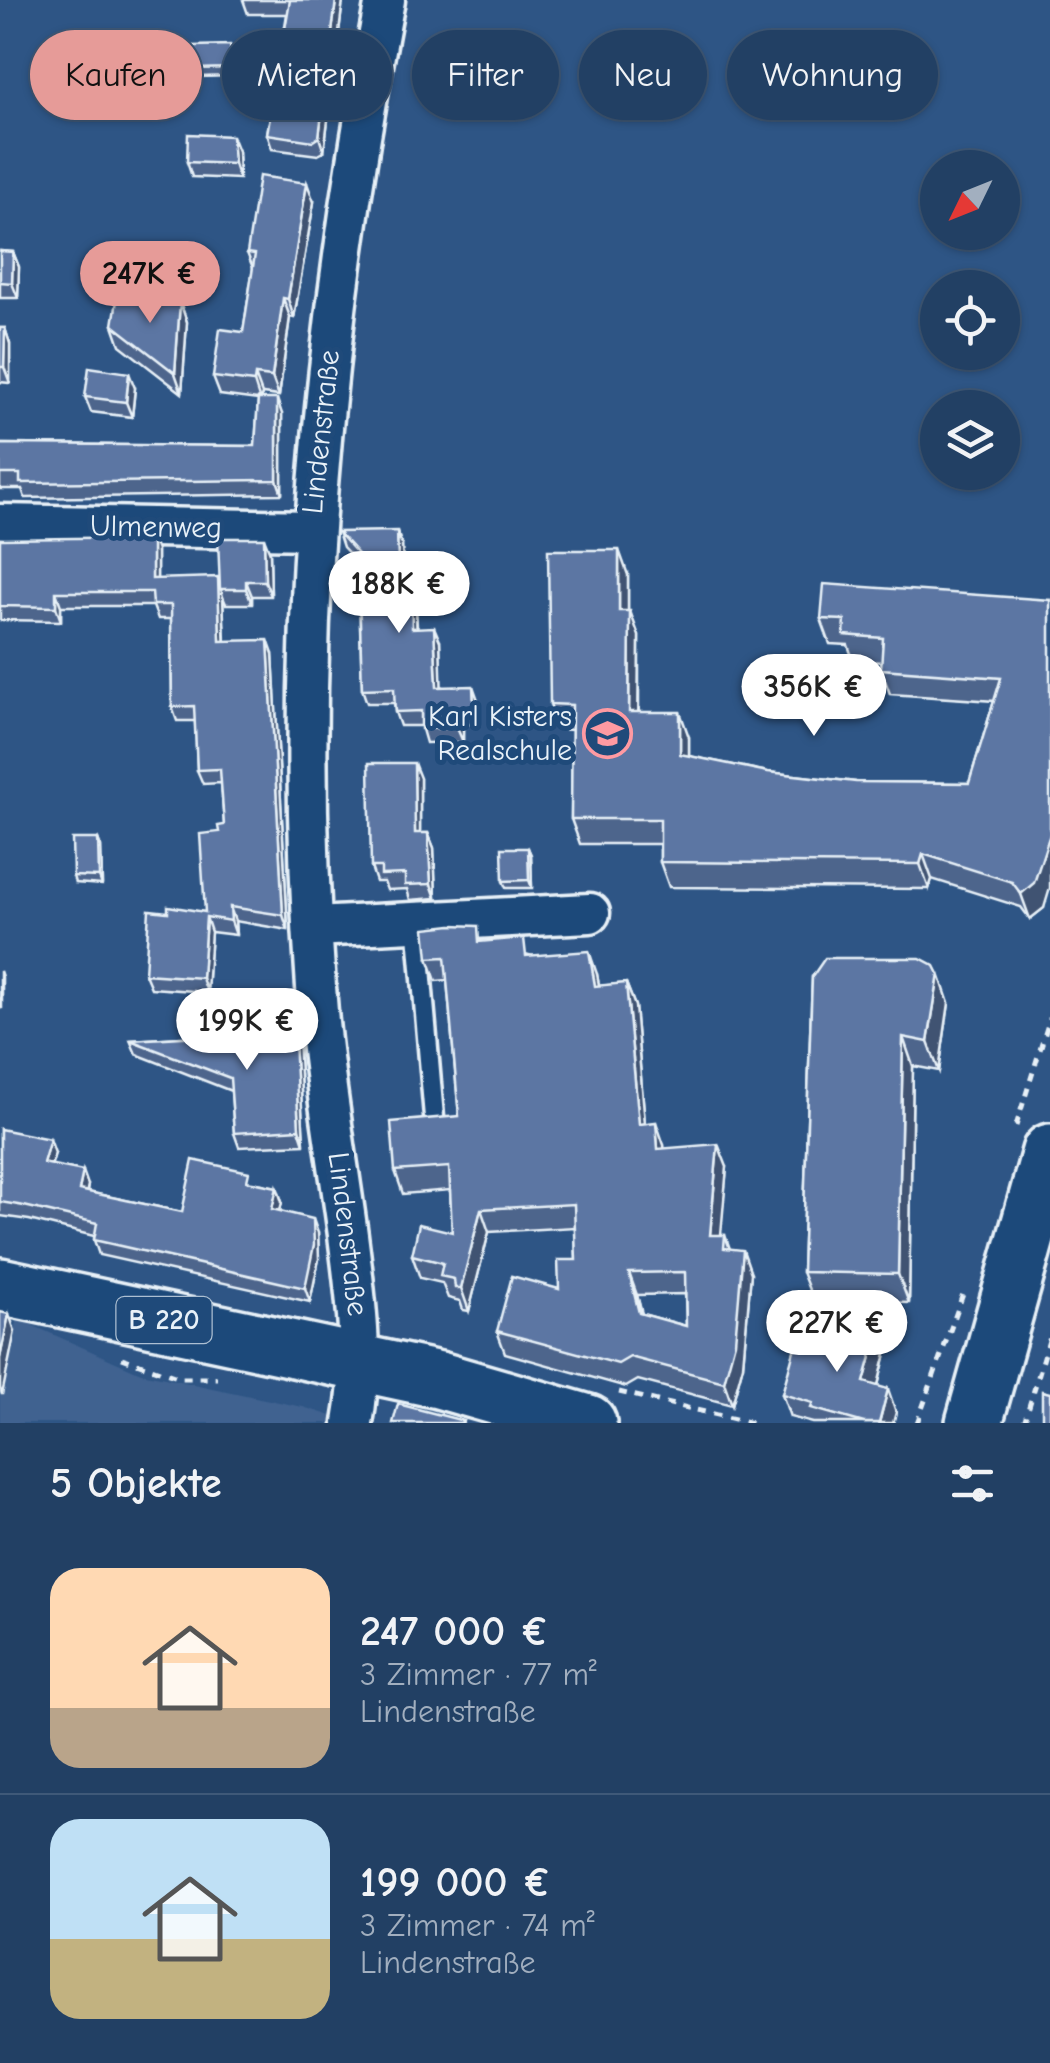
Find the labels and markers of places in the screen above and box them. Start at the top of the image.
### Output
pin: 247K € [69,241,231,326]
pin: 188K € [318,551,480,636]
pin: 356K € [733,654,895,739]
place label: Karl Kisters Realschule [428,699,572,768]
school or university icon: Karl Kisters Realschule [581,707,633,759]
pin: 199K € [166,988,328,1073]
pin: 227K € [756,1290,918,1375]

